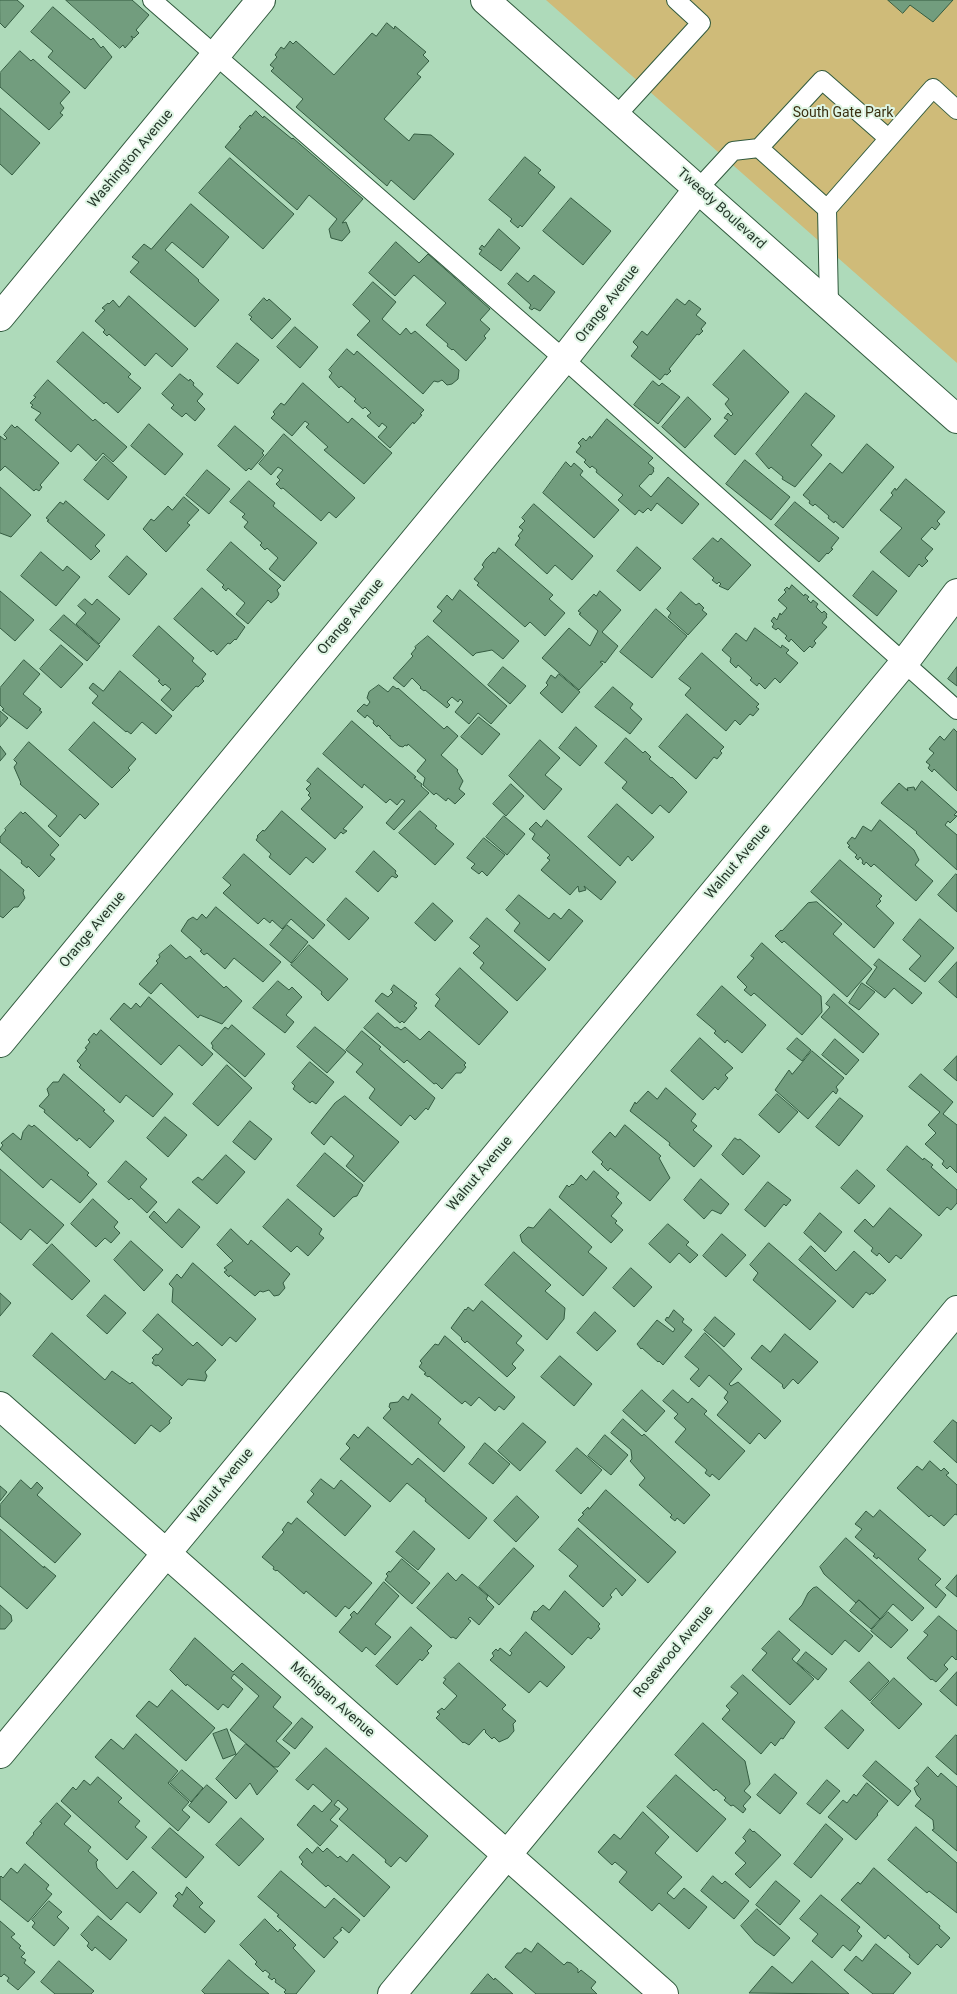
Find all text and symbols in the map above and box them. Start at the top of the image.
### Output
park label: South Gate Park [793,105,893,121]
street label: Washington Avenue [85,106,177,212]
street label: Tweedy Boulevard [673,165,769,253]
street label: Orange Avenue [572,262,644,346]
street label: Orange Avenue [314,576,388,658]
street label: Walnut Avenue [702,821,774,903]
street label: Orange Avenue [56,889,130,971]
street label: Walnut Avenue [444,1133,516,1215]
street label: Walnut Avenue [185,1445,257,1527]
street label: Rosewood Avenue [631,1603,717,1701]
street label: Michigan Avenue [286,1659,378,1741]

